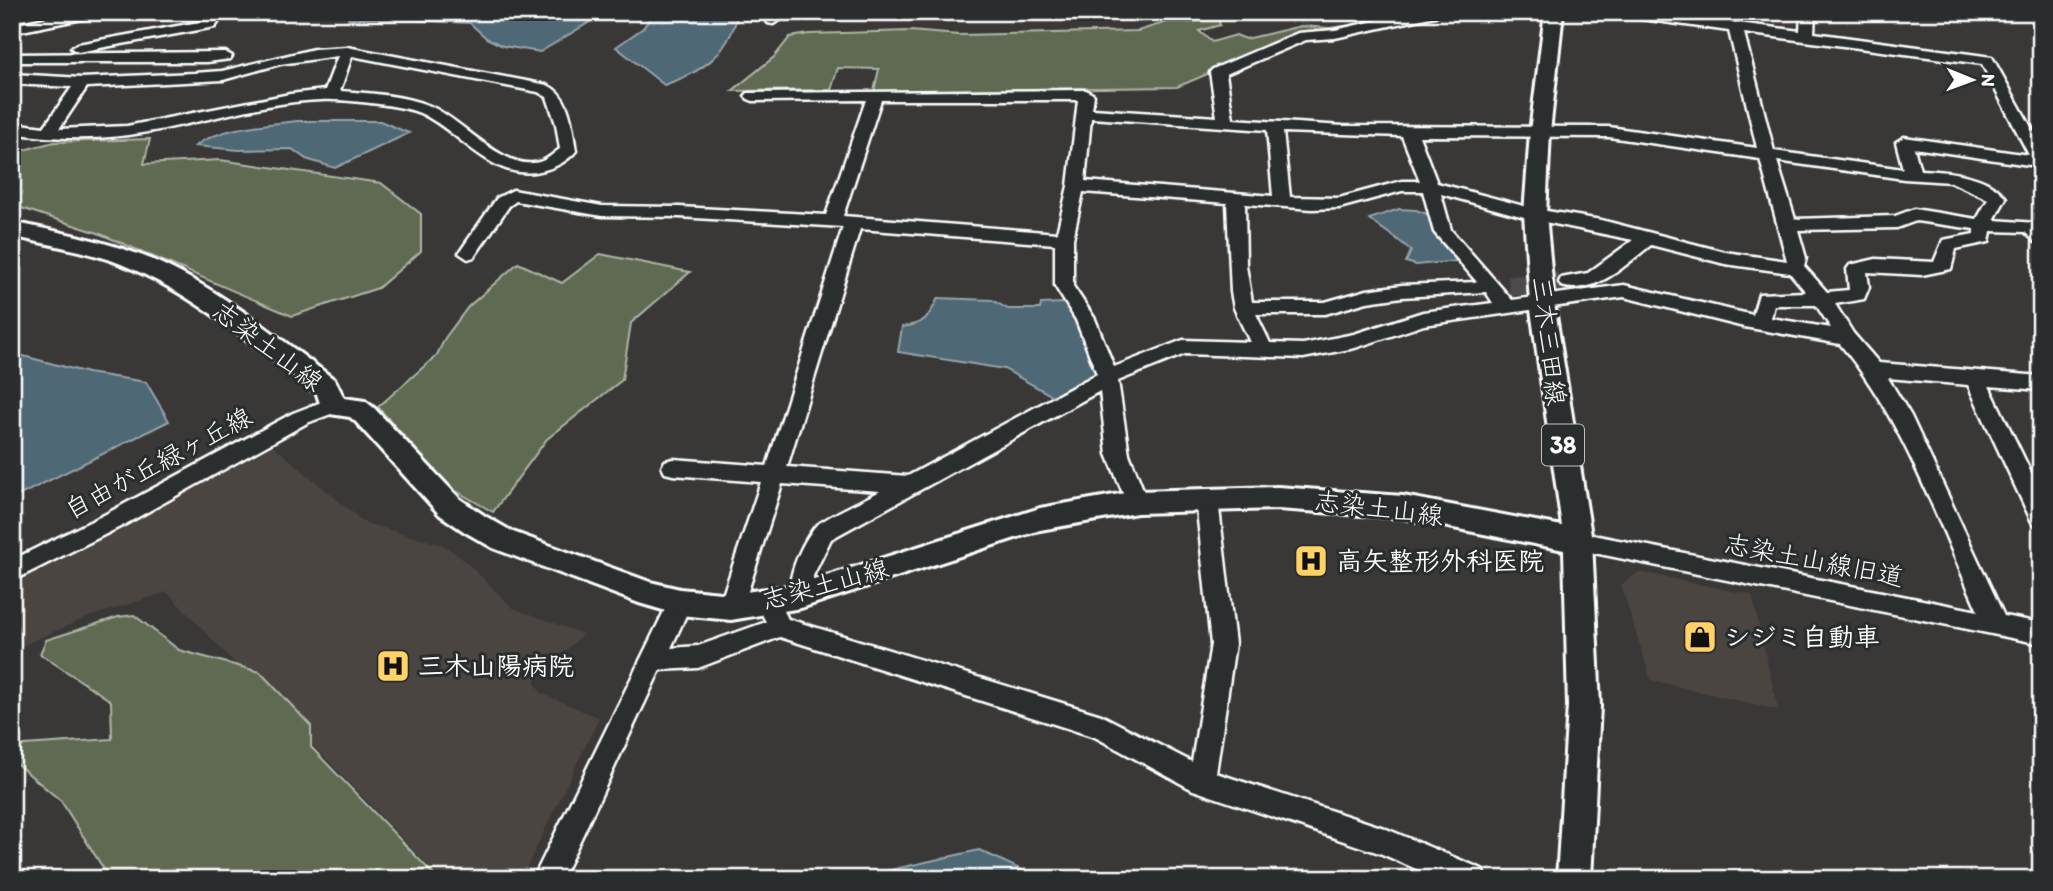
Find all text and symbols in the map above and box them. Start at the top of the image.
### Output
north arrow [1938,46,2008,116]
text: N [1977,74,2000,87]
street label: 三木三田線 [1525,275,1573,407]
street label: 志染土山線 [206,294,330,398]
street label: 自由が丘緑ヶ丘線 [59,400,257,526]
road number: 38 [1542,424,1584,466]
street label: 志染土山線 [1313,484,1445,532]
street label: 志染土山線旧道 [1722,527,1906,593]
hospital icon: 高矢整形外科医院 [1292,542,1330,580]
place label: 高矢整形外科医院 [1336,545,1544,577]
street label: 志染土山線 [758,552,892,616]
shop icon: シジミ自動車 [1681,618,1719,656]
place label: シジミ自動車 [1724,621,1880,653]
hospital icon: 三木山陽病院 [374,647,412,685]
place label: 三木山陽病院 [418,650,574,682]

